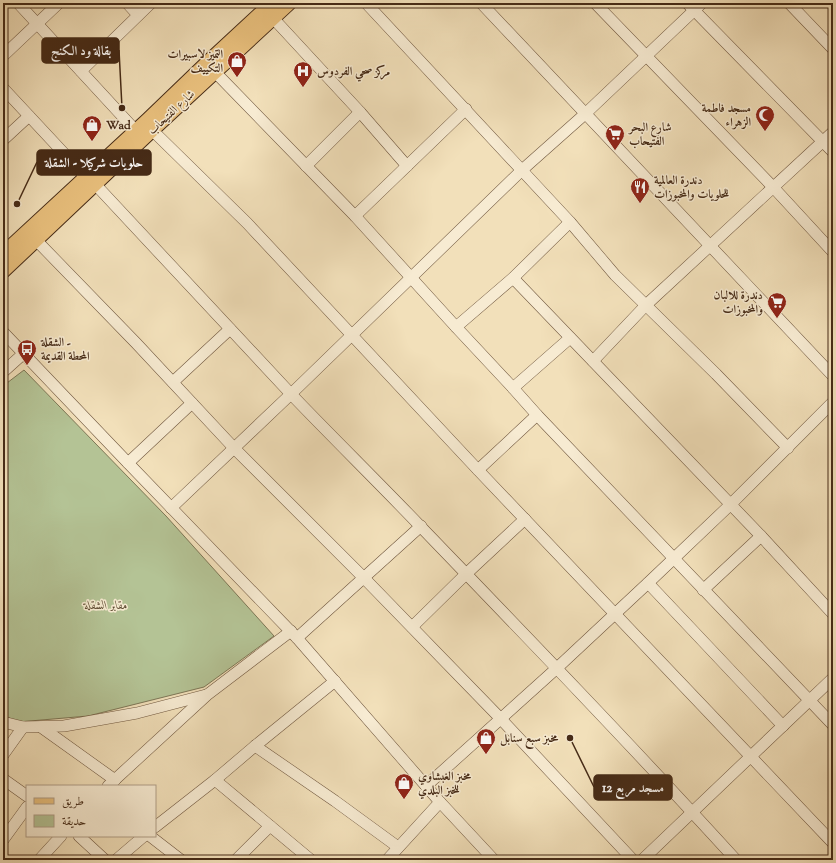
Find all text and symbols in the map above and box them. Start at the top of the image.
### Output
callout: بقالة ود الكنج [42,38,119,63]
text: بقالة ود الكنج [51,43,112,63]
place label: التميز لاسبيرات التكييف [167,46,223,78]
shop icon: التميز لاسبيرات التكييف [226,50,248,78]
hospital icon: مركز صحي الفردوس [292,60,314,88]
place label: مركز صحي الفردوس [317,63,390,82]
street label: شارع الفتيحاب [144,86,200,140]
place label: مسجد فاطمة الزهراء [702,100,751,132]
mosque icon: مسجد فاطمة الزهراء [754,104,776,132]
shop icon: Wad [81,114,103,142]
place label: Wad [105,117,131,135]
place label: شارع البحر الفتيحاب [627,119,672,151]
supermarket icon: شارع البحر الفتيحاب [604,123,626,151]
callout: حلويات شركيلا - الشقلة [37,150,151,175]
text: حلويات شركيلا - الشقلة [44,155,143,173]
place label: دندرة العالمية للحلويات والمخبوزات [654,172,730,204]
restaurant icon: دندرة العالمية للحلويات والمخبوزات [629,176,651,204]
place label: دندرة للالبان والمخبوزات [714,287,763,319]
supermarket icon: دندرة للالبان والمخبوزات [766,291,788,319]
place label: الشقلة - المحطة القديمة [40,334,90,366]
bus stop icon: الشقلة - المحطة القديمة [16,338,38,366]
park label: مقابر الشقلة [82,597,128,615]
shop icon: مخبز سبع سنابل [475,727,497,755]
place label: مخبز سبع سنابل [500,730,559,750]
place label: مخبز الغبشاوي للخبز البلدي [418,768,472,800]
shop icon: مخبز الغبشاوي للخبز البلدي [393,772,415,800]
callout: مسجد مربع 12 [594,775,672,800]
text: مسجد مربع 12 [602,780,664,800]
legend [26,785,156,837]
text: طريق [62,793,84,811]
text: حديقة [62,813,86,831]

